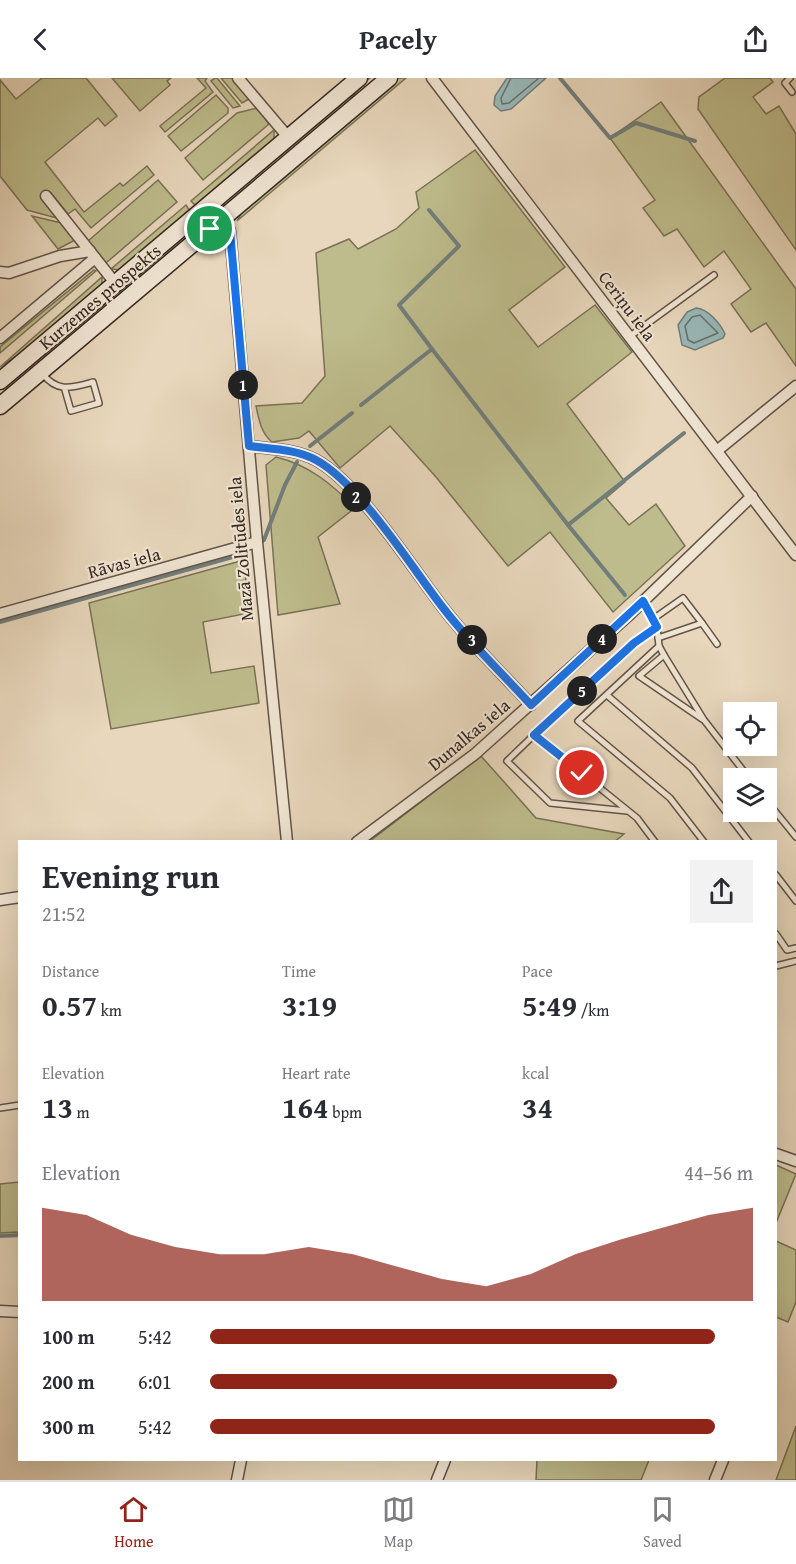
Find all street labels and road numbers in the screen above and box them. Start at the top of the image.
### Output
street label: Kurzemes prospekts [33,237,167,356]
street label: Ceriņu iela [592,265,663,347]
street label: Mazā Zolitūdes iela [221,475,260,622]
street label: Rāvas iela [85,540,164,585]
street label: Dunalkas iela [422,692,516,777]

